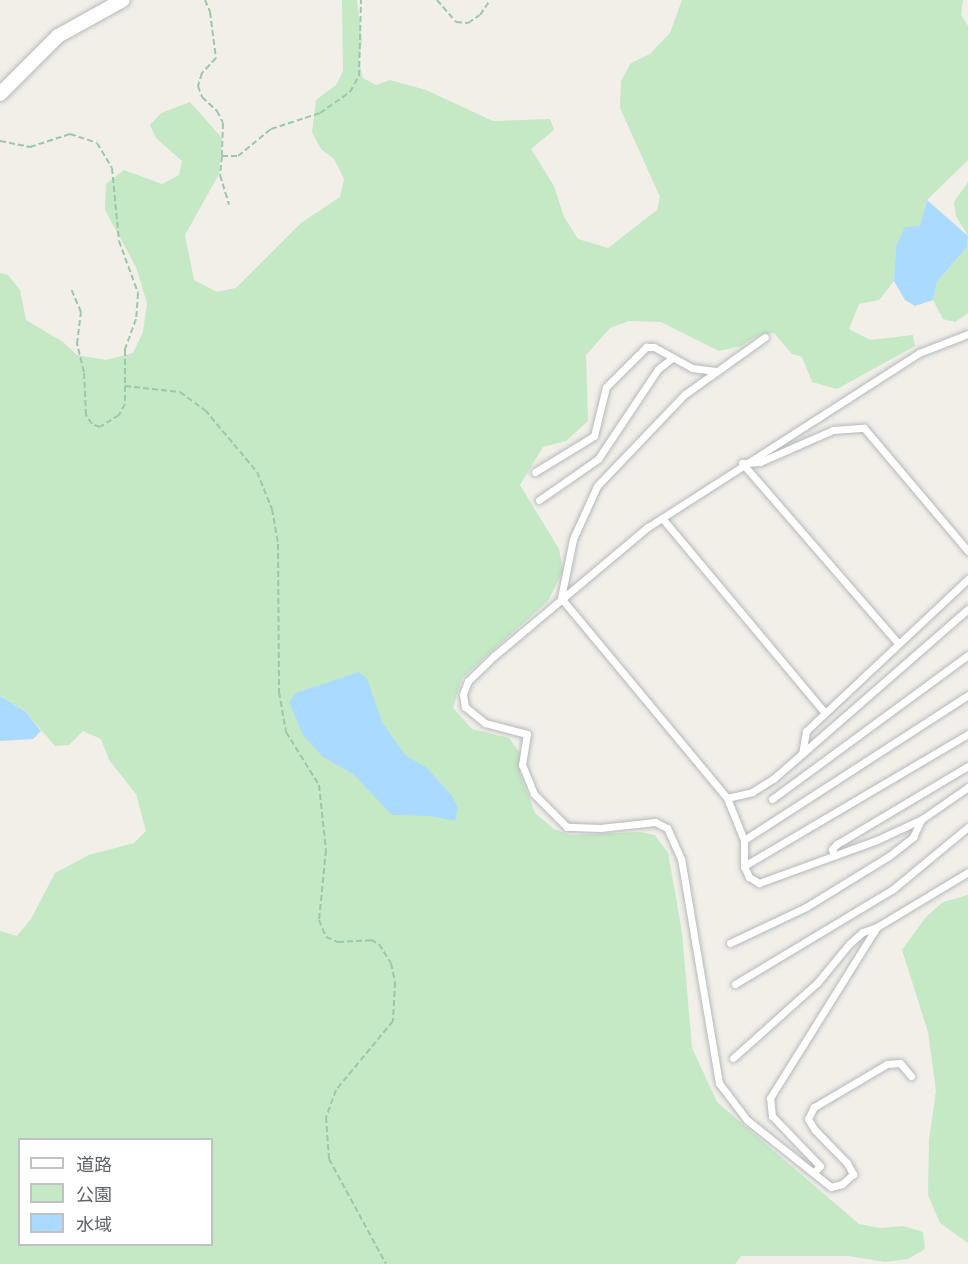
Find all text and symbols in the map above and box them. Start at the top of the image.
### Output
legend [18,1138,213,1246]
text: 道路 [76,1155,112,1175]
text: 公園 [76,1185,112,1205]
text: 水域 [76,1215,112,1235]

